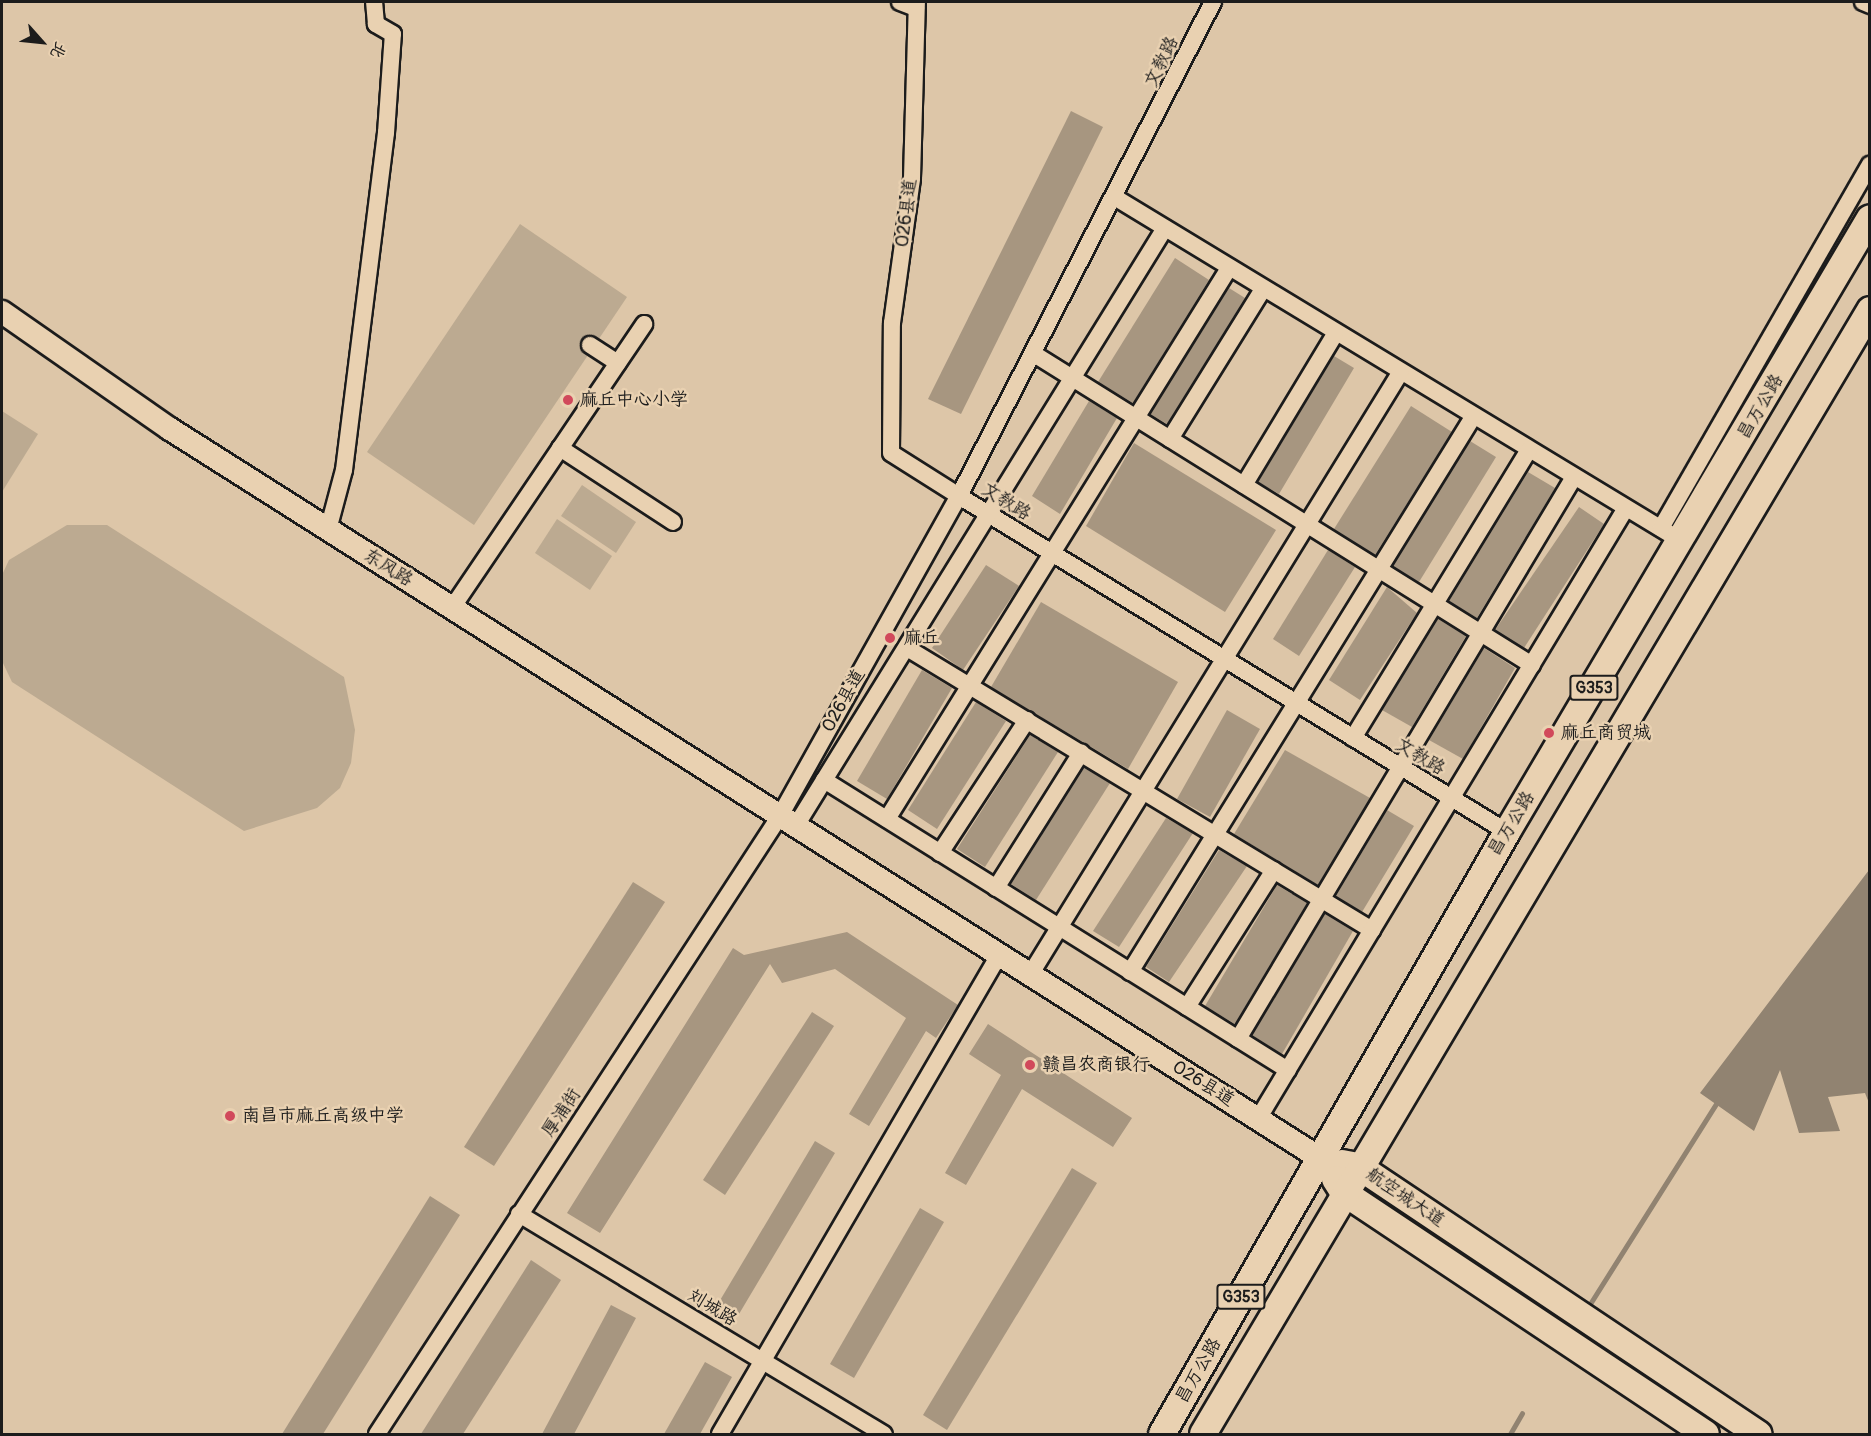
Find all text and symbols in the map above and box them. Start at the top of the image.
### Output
north arrow [12,12,72,72]
street label: 文教路 [1140,33,1184,91]
text: 北 [45,38,71,62]
street label: 026县道 [892,178,922,248]
street label: 昌万公路 [1734,370,1788,444]
place label: 麻丘中心小学 [580,389,688,411]
marker: 麻丘中心小学 [561,393,575,407]
street label: 文教路 [977,479,1035,525]
street label: 东风路 [359,545,417,591]
place label: 麻丘 [904,627,940,649]
marker: 麻丘 [881,629,899,647]
street label: 026县道 [818,666,870,736]
road number: G353 [1568,675,1620,701]
place label: 麻丘商贸城 [1561,722,1651,744]
marker: 麻丘商贸城 [1542,726,1556,740]
street label: 文教路 [1391,734,1449,780]
street label: 昌万公路 [1484,788,1540,860]
place label: 赣昌农商银行 [1042,1054,1150,1076]
street label: 026县道 [1168,1057,1238,1111]
marker: 赣昌农商银行 [1023,1058,1037,1072]
street label: 厚浦街 [538,1084,586,1142]
place label: 南昌市麻丘高级中学 [242,1105,404,1127]
marker: 南昌市麻丘高级中学 [223,1109,237,1123]
street label: 航空城大道 [1362,1164,1448,1232]
road number: G353 [1216,1284,1266,1310]
street label: 刘城路 [683,1285,741,1331]
street label: 昌万公路 [1172,1334,1226,1408]

